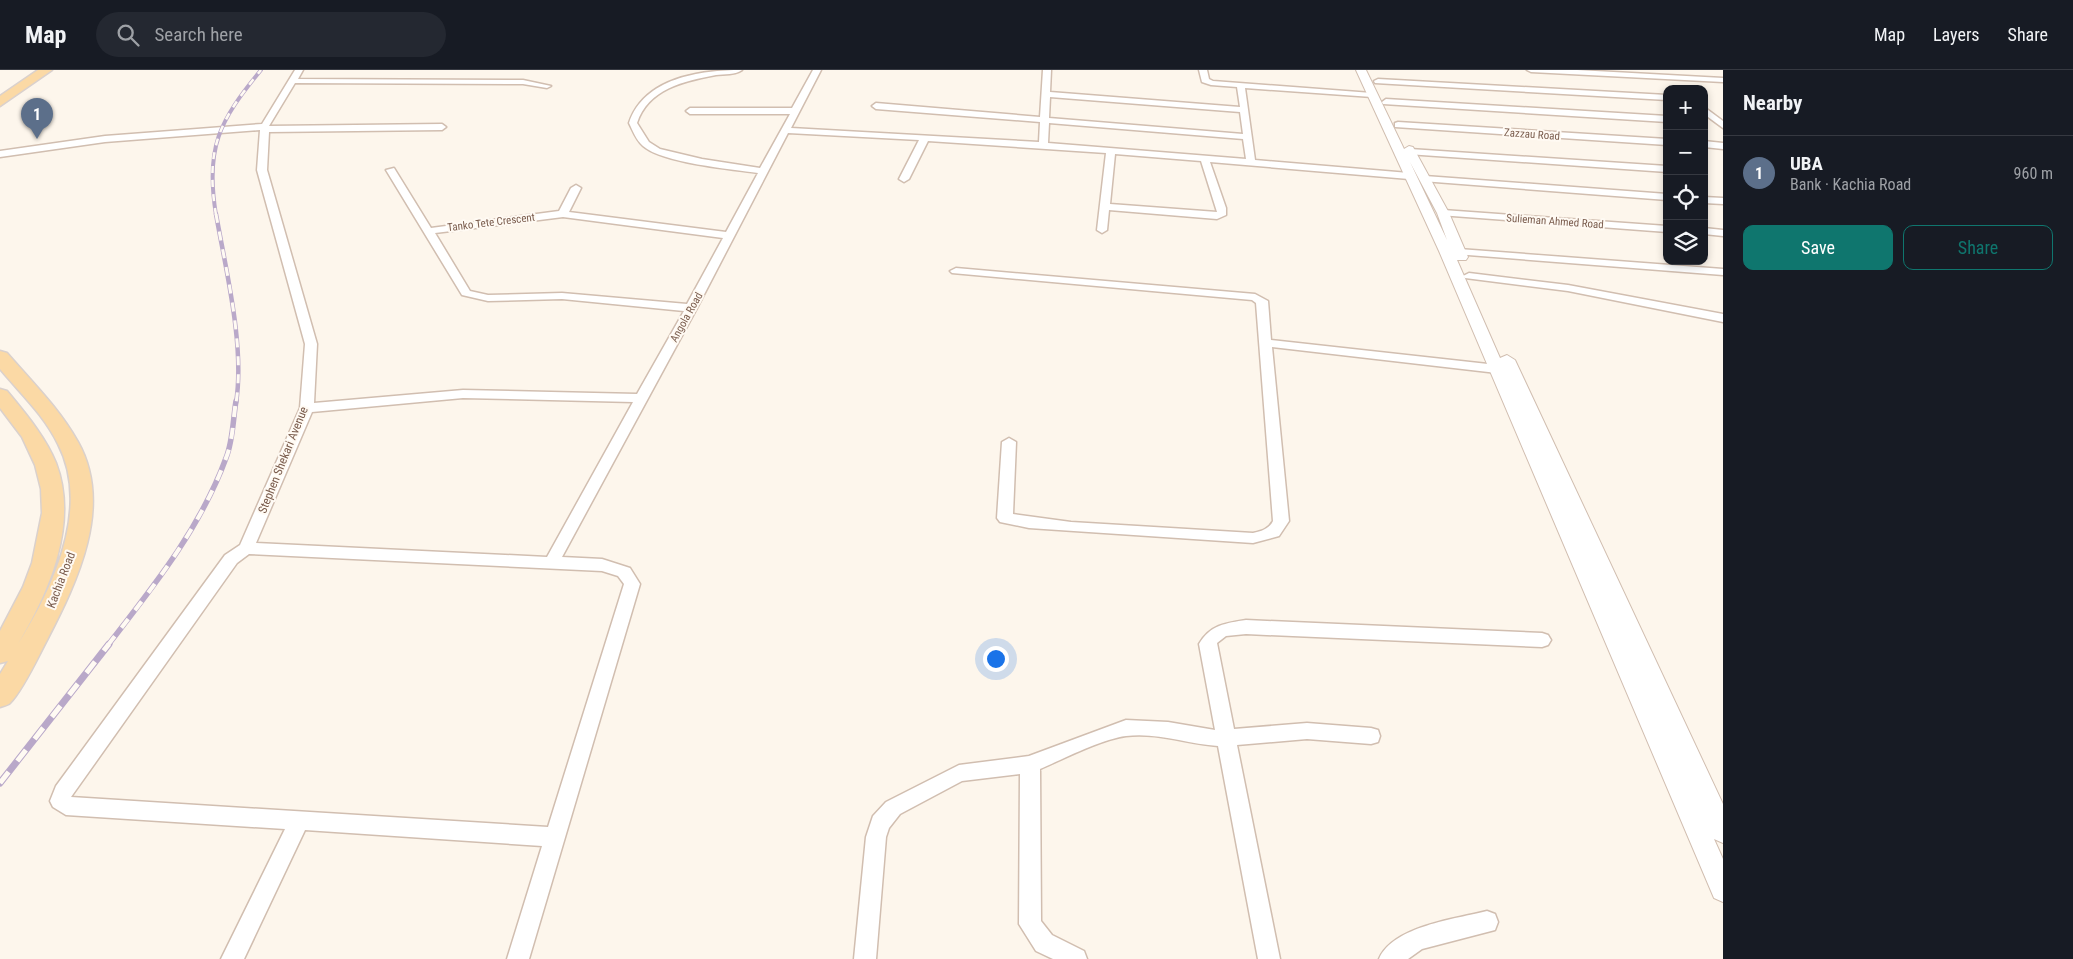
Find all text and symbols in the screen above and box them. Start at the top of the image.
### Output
search box [96,12,446,57]
text: Map [25,21,66,49]
icon: search [114,21,142,49]
text: Search here [154,23,243,46]
text: Map [1874,24,1905,45]
text: Layers [1933,24,1980,45]
text: Share [2008,24,2048,45]
map controls [1663,85,1708,265]
button: + [1663,85,1708,130]
text: Nearby [1743,91,1802,115]
pin: 1 [21,98,53,139]
street label: Zazzau Road [1504,126,1560,143]
button: − [1663,130,1708,175]
text: UBA [1790,152,1823,175]
text: 1 [1755,164,1763,183]
text: 960 m [2014,164,2053,183]
button: locate [1663,175,1708,220]
text: Bank · Kachia Road [1790,175,1911,194]
street label: Tanko Tete Crescent [446,211,536,234]
street label: Sulieman Ahmed Road [1506,212,1604,231]
button: layers [1663,220,1708,265]
button: Save [1743,225,1893,270]
button: Share [1903,225,2053,270]
street label: Angola Road [667,290,705,344]
street label: Stephen Shekari Avenue [255,404,311,515]
street label: Kachia Road [44,550,78,610]
your location [983,646,1009,672]

